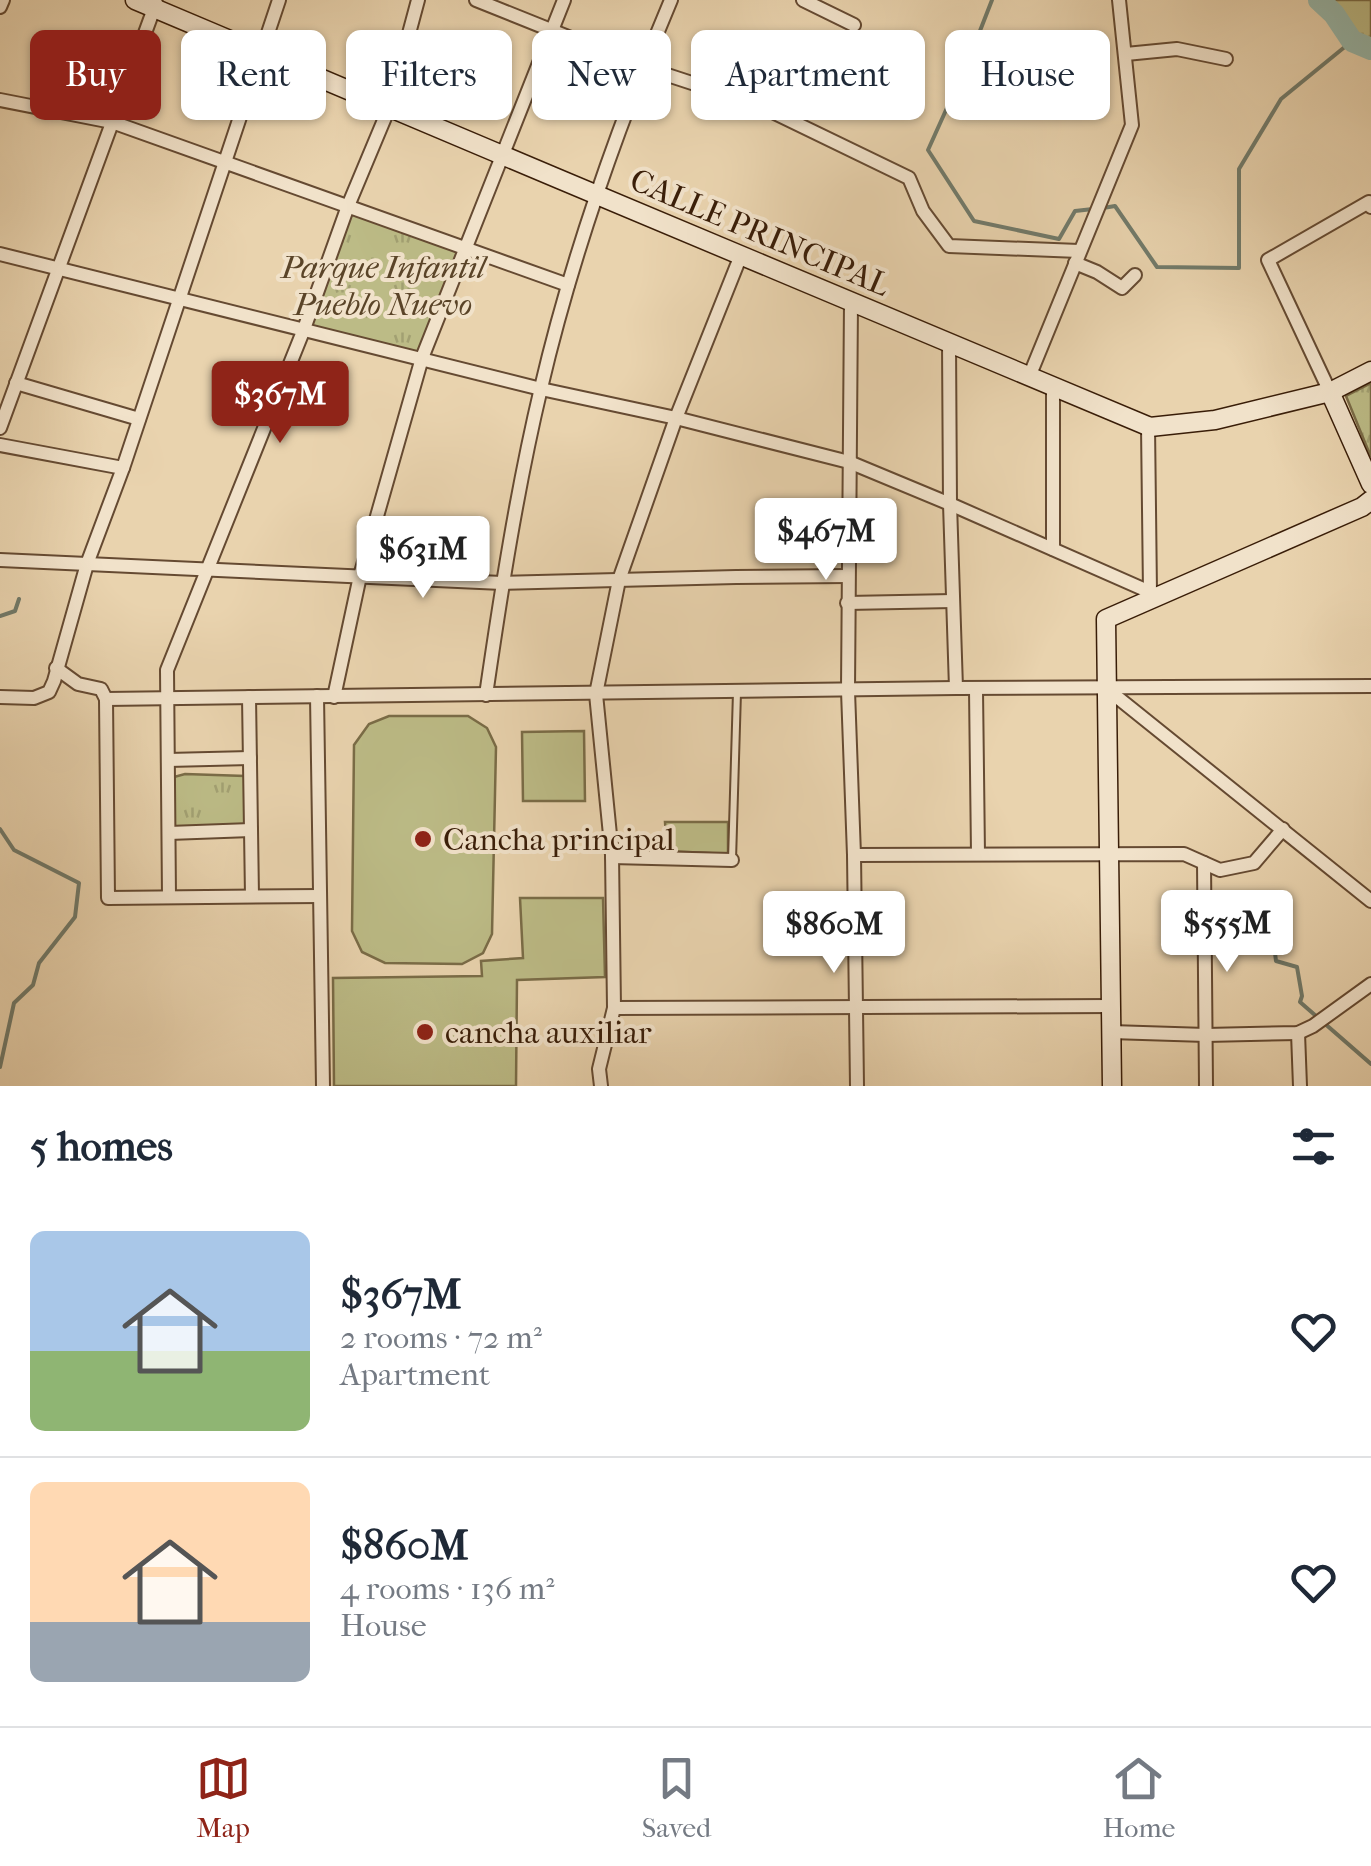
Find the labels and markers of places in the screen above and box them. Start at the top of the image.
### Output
pin: $367M [210,361,350,446]
pin: $467M [756,498,896,583]
pin: $631M [353,516,493,601]
place label: Cancha principal [443,821,675,858]
marker: Cancha principal [412,828,434,850]
pin: $555M [1157,890,1297,975]
pin: $860M [764,891,904,976]
place label: cancha auxiliar [445,1014,652,1051]
marker: cancha auxiliar [414,1021,436,1043]

